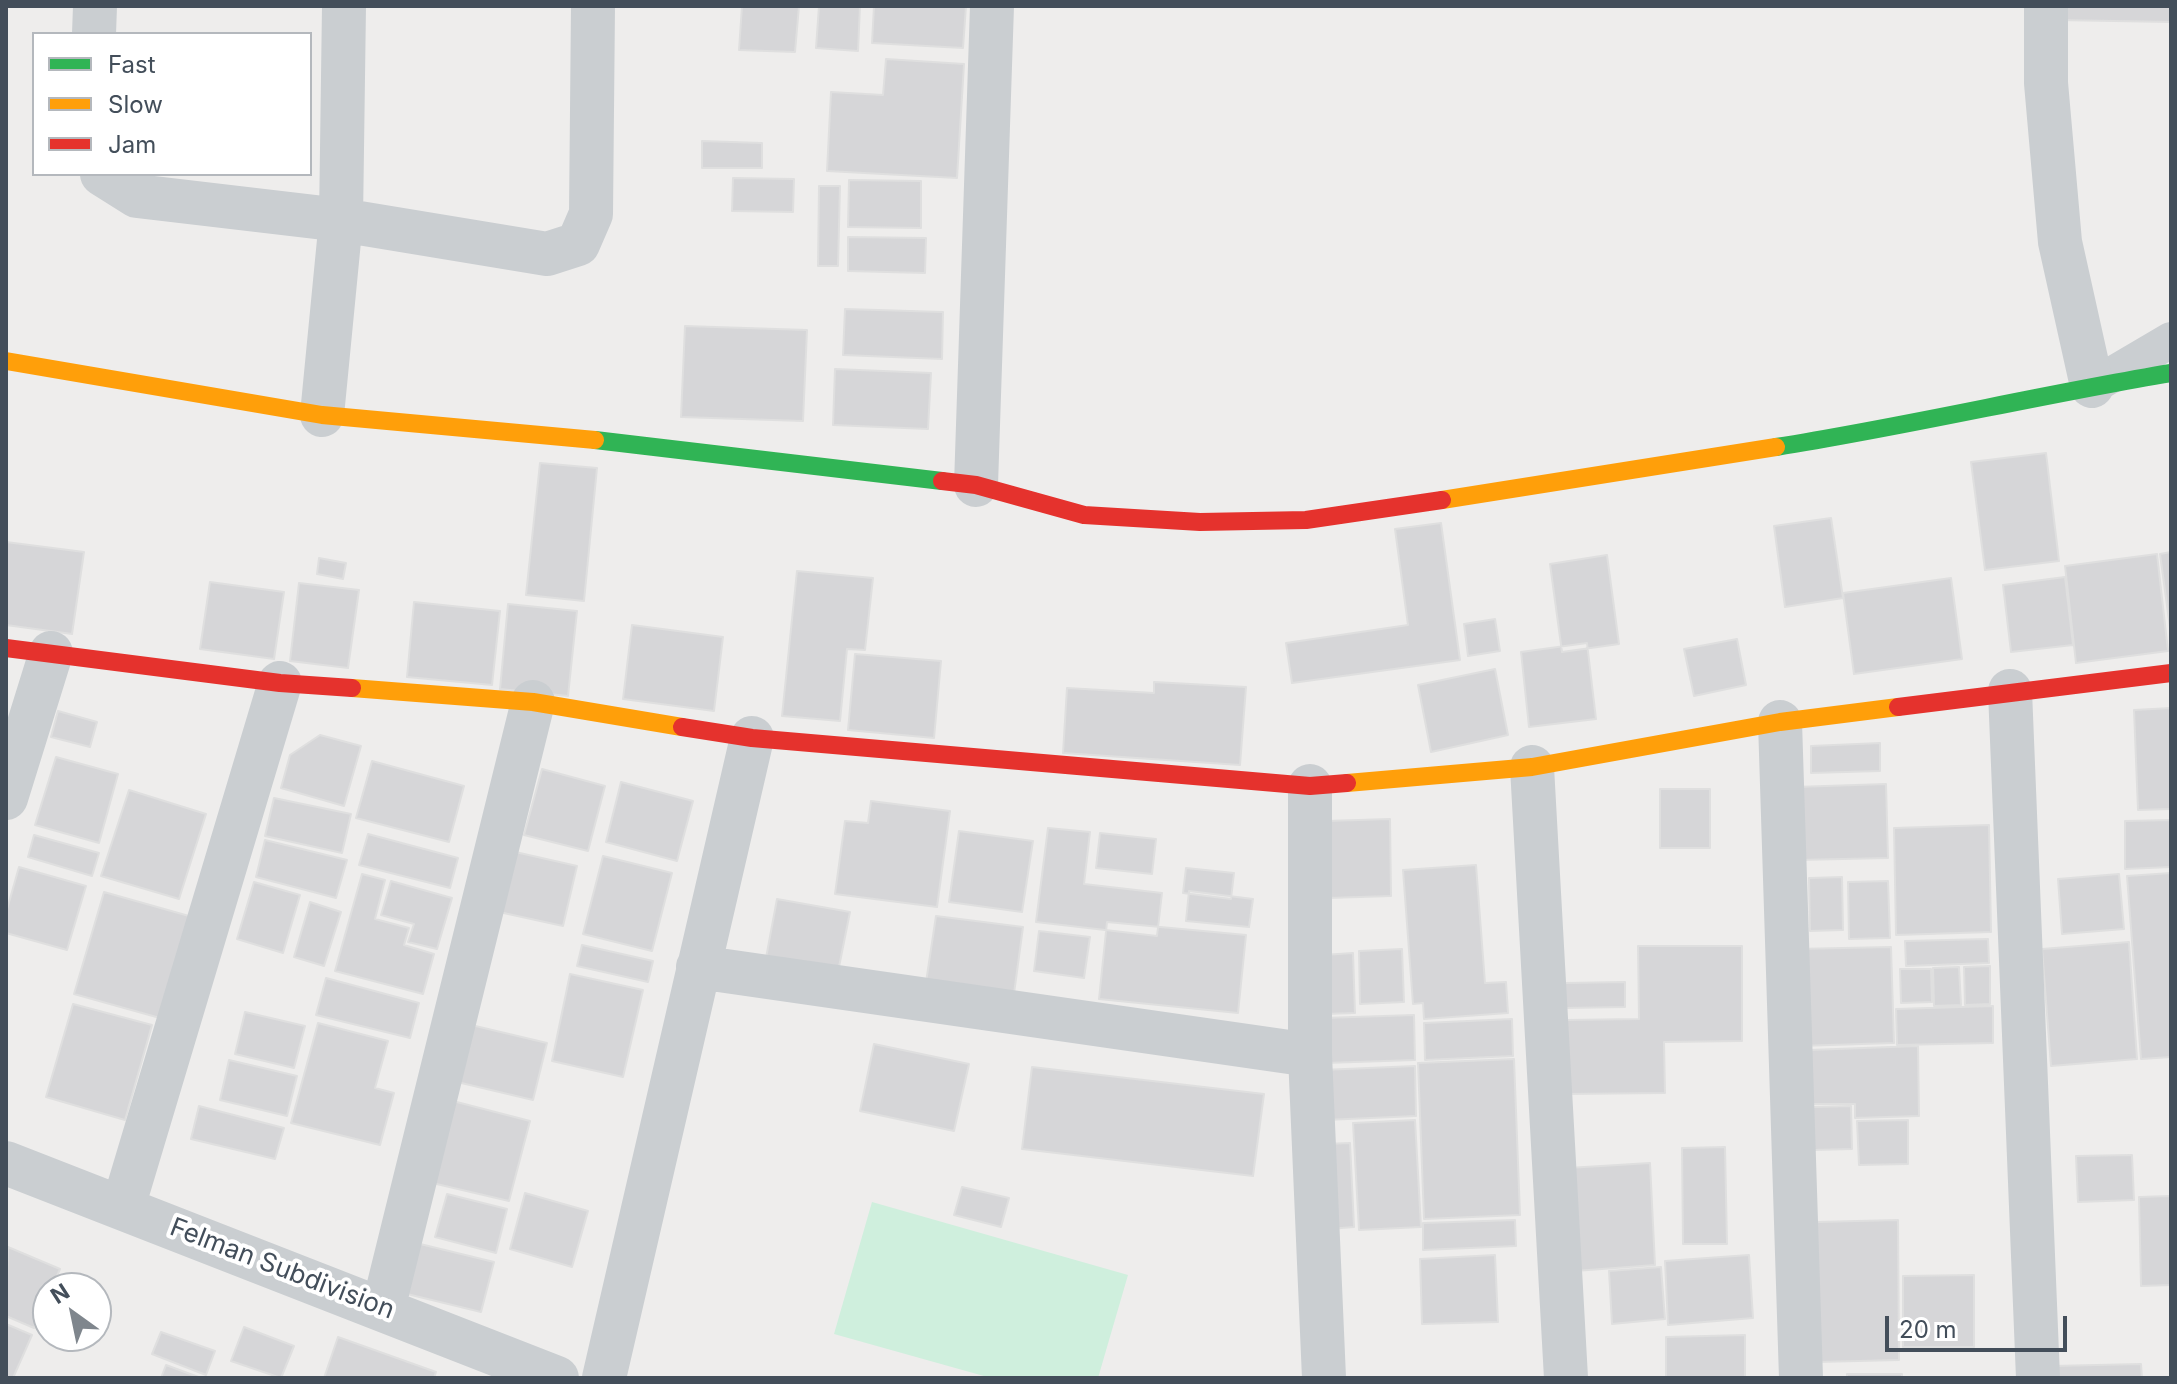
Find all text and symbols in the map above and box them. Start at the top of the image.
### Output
legend [32,32,312,176]
text: Fast [108,50,156,79]
text: Slow [108,90,163,119]
text: Jam [108,130,156,159]
street label: Felman Subdivision [165,1212,399,1326]
north arrow [32,1272,112,1352]
text: N [46,1278,74,1309]
scale bar [1889,1300,2071,1350]
text: 20 m [1899,1315,1957,1344]

